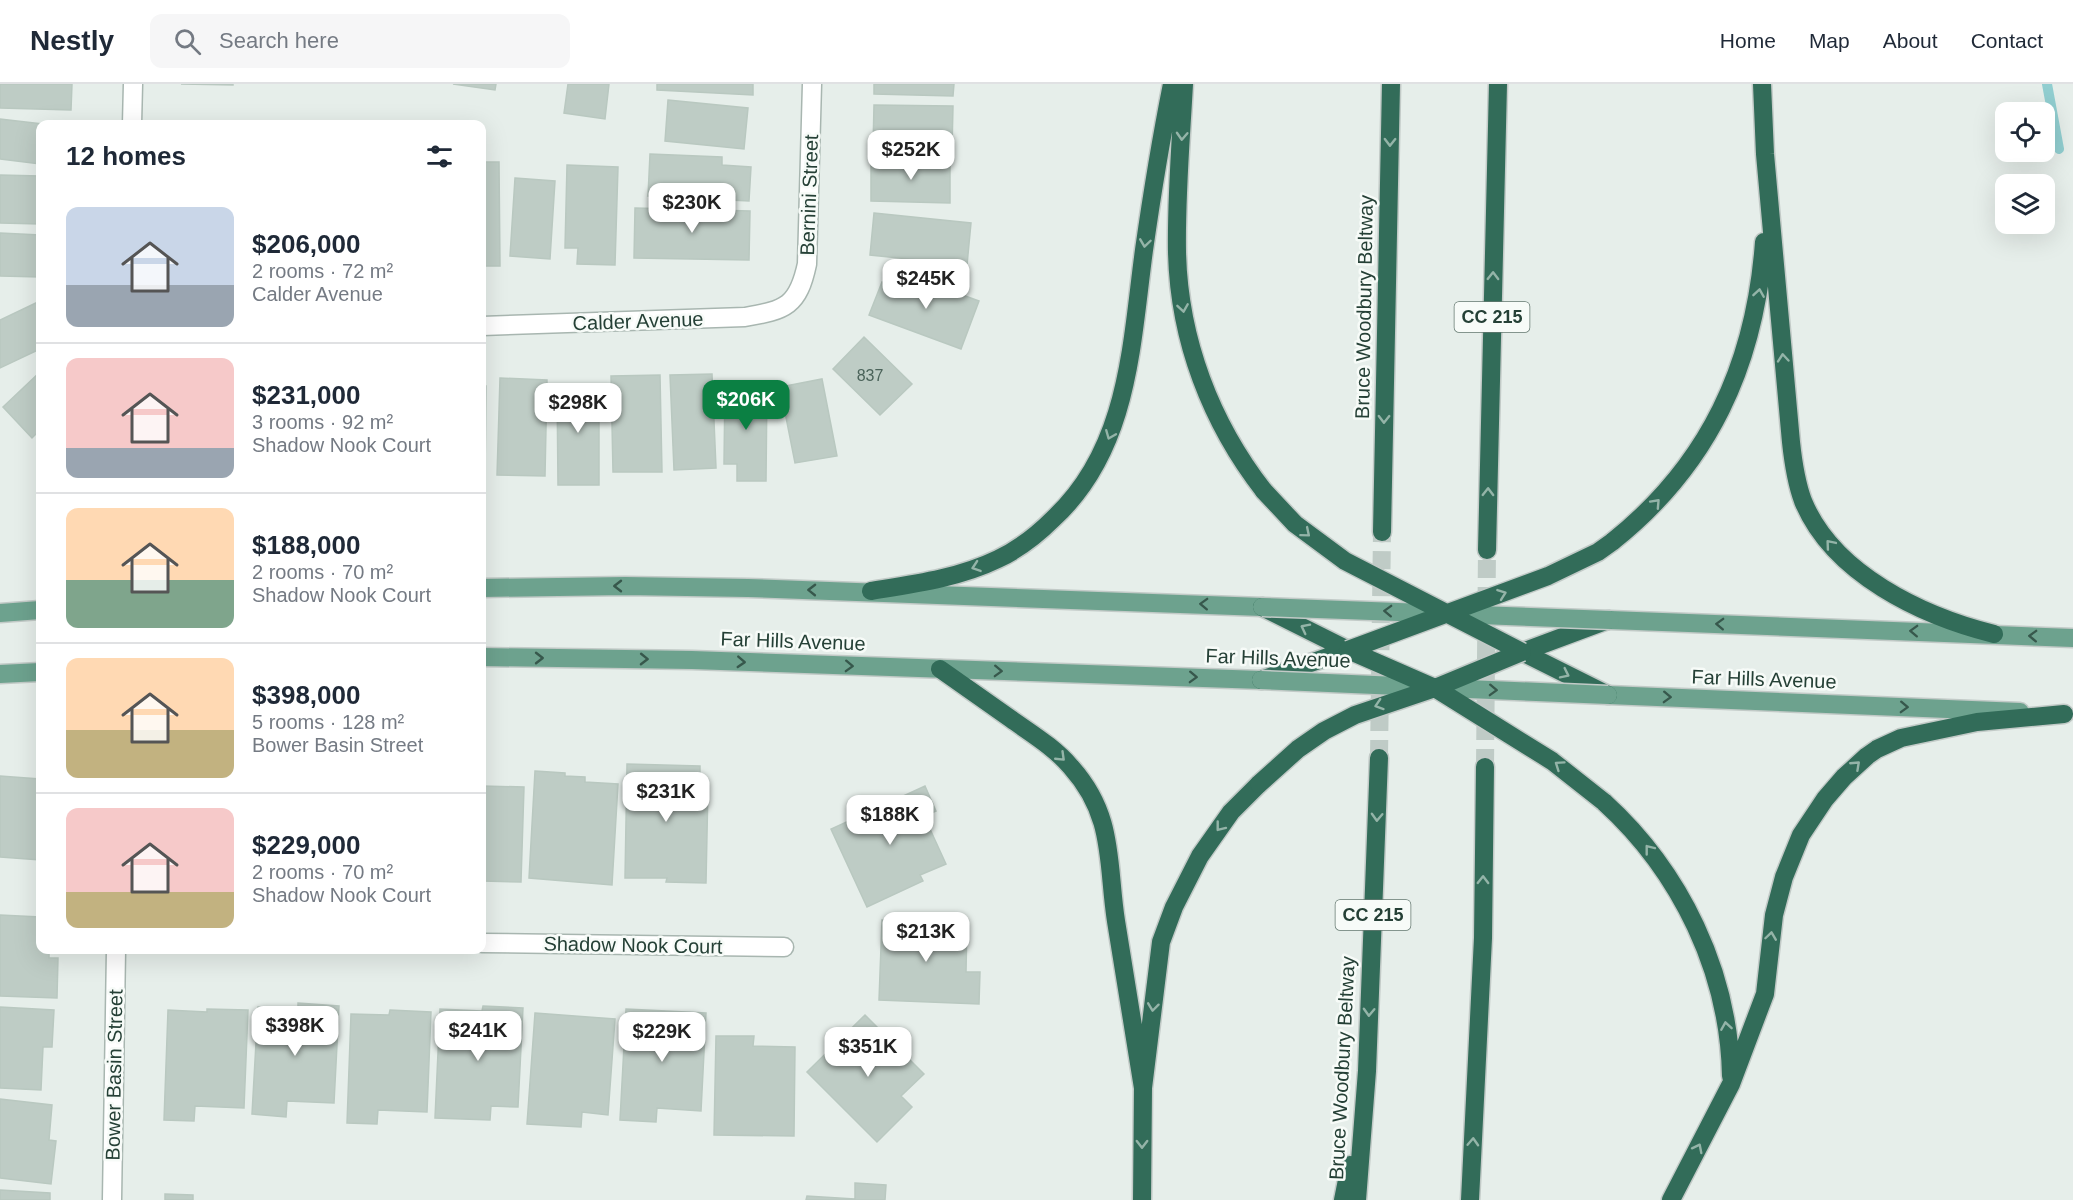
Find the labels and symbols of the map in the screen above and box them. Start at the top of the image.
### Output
pin: $252K [869,130,953,181]
one-way arrow [1175,131,1188,140]
street label: Bernini Street [796,134,822,256]
one-way arrow [1384,138,1396,147]
pin: $230K [650,183,734,234]
street label: Bruce Woodbury Beltway [1351,195,1377,419]
one-way arrow [1139,239,1152,248]
pin: $245K [884,259,968,310]
one-way arrow [1487,271,1500,280]
one-way arrow [1752,289,1764,298]
road number: CC 215 [1454,302,1530,332]
one-way arrow [1176,303,1189,313]
street label: Calder Avenue [572,308,704,334]
one-way arrow [1777,354,1790,363]
house number: 837 [857,367,883,384]
pin: $206K [704,380,788,431]
pin: $298K [536,383,620,434]
one-way arrow [1378,414,1390,423]
one-way arrow [1105,429,1118,439]
one-way arrow [1482,487,1494,496]
one-way arrow [1649,499,1660,510]
one-way arrow [1299,526,1310,537]
one-way arrow [1826,540,1837,551]
one-way arrow [971,560,982,573]
one-way arrow [613,580,622,592]
one-way arrow [808,583,817,596]
one-way arrow [1496,588,1506,601]
one-way arrow [1199,598,1208,611]
one-way arrow [1384,605,1393,618]
one-way arrow [1715,617,1724,630]
one-way arrow [1300,624,1311,636]
one-way arrow [1910,625,1919,637]
street label: Far Hills Avenue [720,627,866,655]
one-way arrow [2029,630,2038,643]
street label: Far Hills Avenue [1205,644,1351,672]
one-way arrow [534,652,543,664]
one-way arrow [639,653,648,665]
one-way arrow [737,656,746,669]
one-way arrow [845,660,854,673]
one-way arrow [994,665,1003,677]
street label: Far Hills Avenue [1691,665,1837,693]
one-way arrow [1559,666,1570,678]
one-way arrow [1189,671,1198,683]
one-way arrow [1489,684,1498,697]
one-way arrow [1662,691,1671,704]
one-way arrow [1374,698,1385,711]
one-way arrow [1899,701,1908,714]
one-way arrow [1054,750,1065,761]
one-way arrow [1849,761,1860,772]
one-way arrow [1554,762,1565,773]
pin: $231K [624,772,708,823]
pin: $188K [848,795,932,846]
one-way arrow [1370,812,1383,821]
one-way arrow [1216,820,1227,831]
one-way arrow [1645,845,1656,856]
one-way arrow [1477,875,1490,884]
road number: CC 215 [1336,900,1410,930]
pin: $213K [884,912,968,963]
one-way arrow [1764,931,1776,940]
street label: Shadow Nook Court [543,932,723,958]
street label: Bruce Woodbury Beltway [1325,955,1359,1181]
street label: Bower Basin Street [102,989,126,1161]
one-way arrow [1147,1002,1160,1011]
pin: $398K [253,1006,337,1057]
one-way arrow [1363,1007,1376,1016]
pin: $241K [436,1011,520,1062]
pin: $229K [620,1012,704,1063]
one-way arrow [1720,1021,1732,1030]
pin: $351K [826,1027,910,1078]
one-way arrow [1466,1137,1479,1146]
one-way arrow [1136,1140,1148,1149]
one-way arrow [1690,1143,1702,1154]

